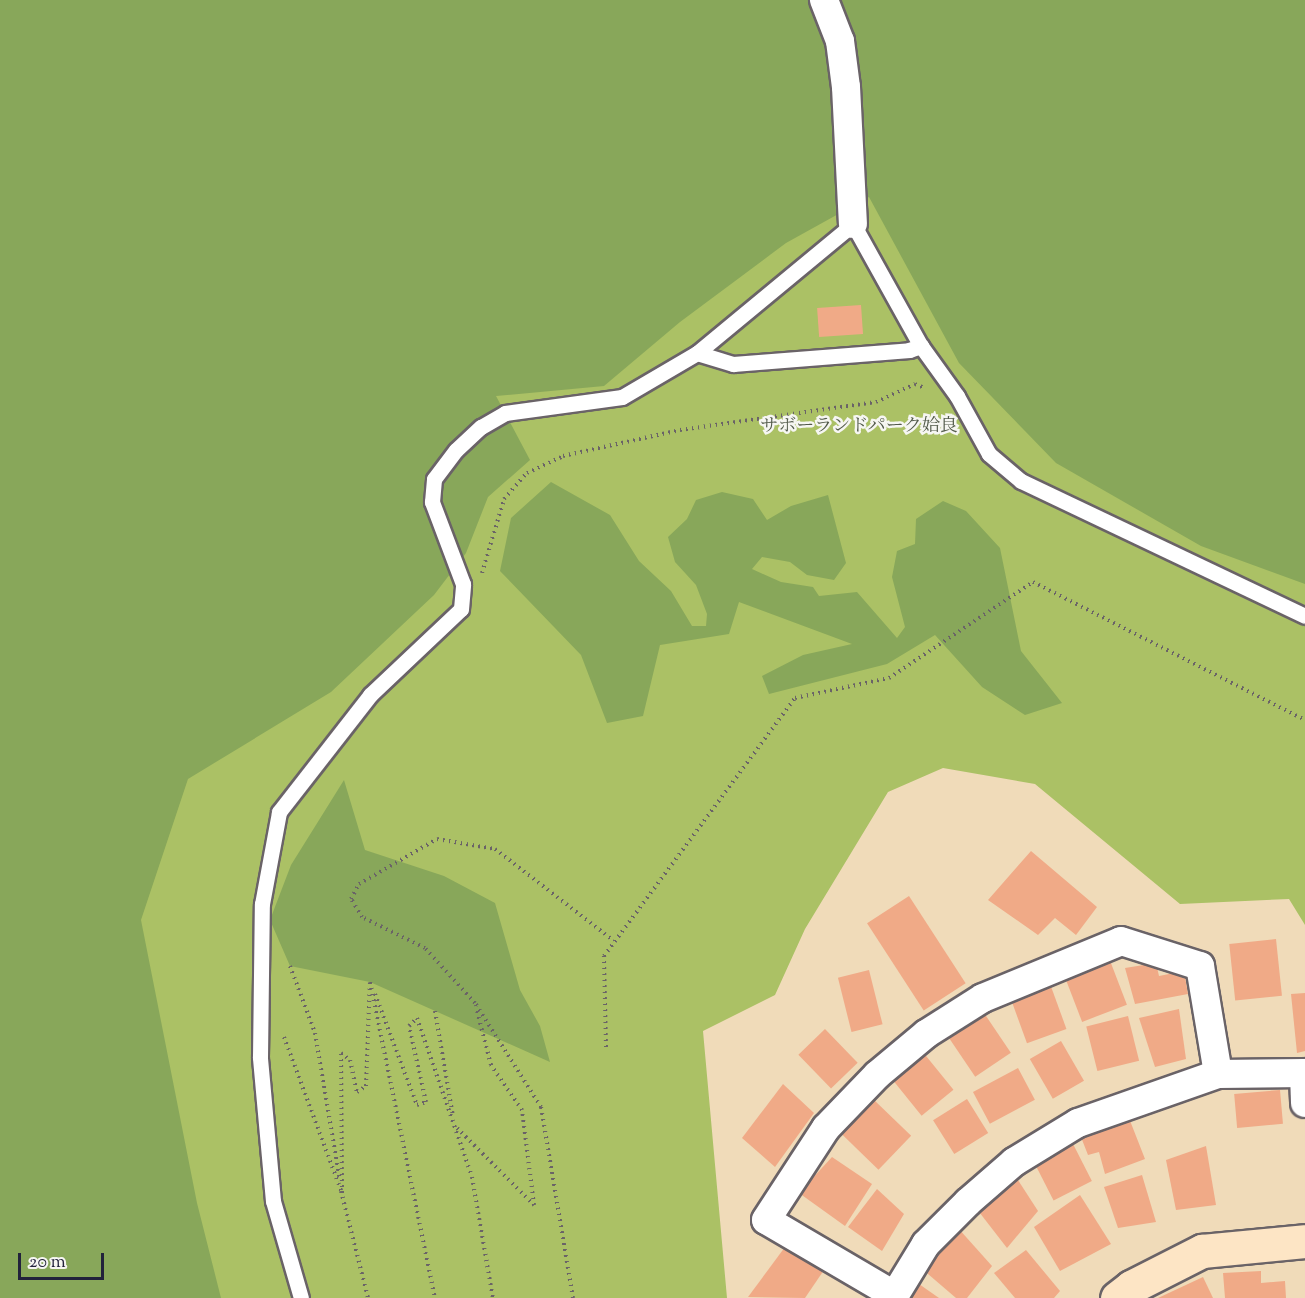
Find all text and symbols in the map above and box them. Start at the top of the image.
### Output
park label: サボーランドパーク姶良 [760,416,958,438]
scale bar [21,1241,106,1279]
text: 20 m [29,1250,66,1276]

